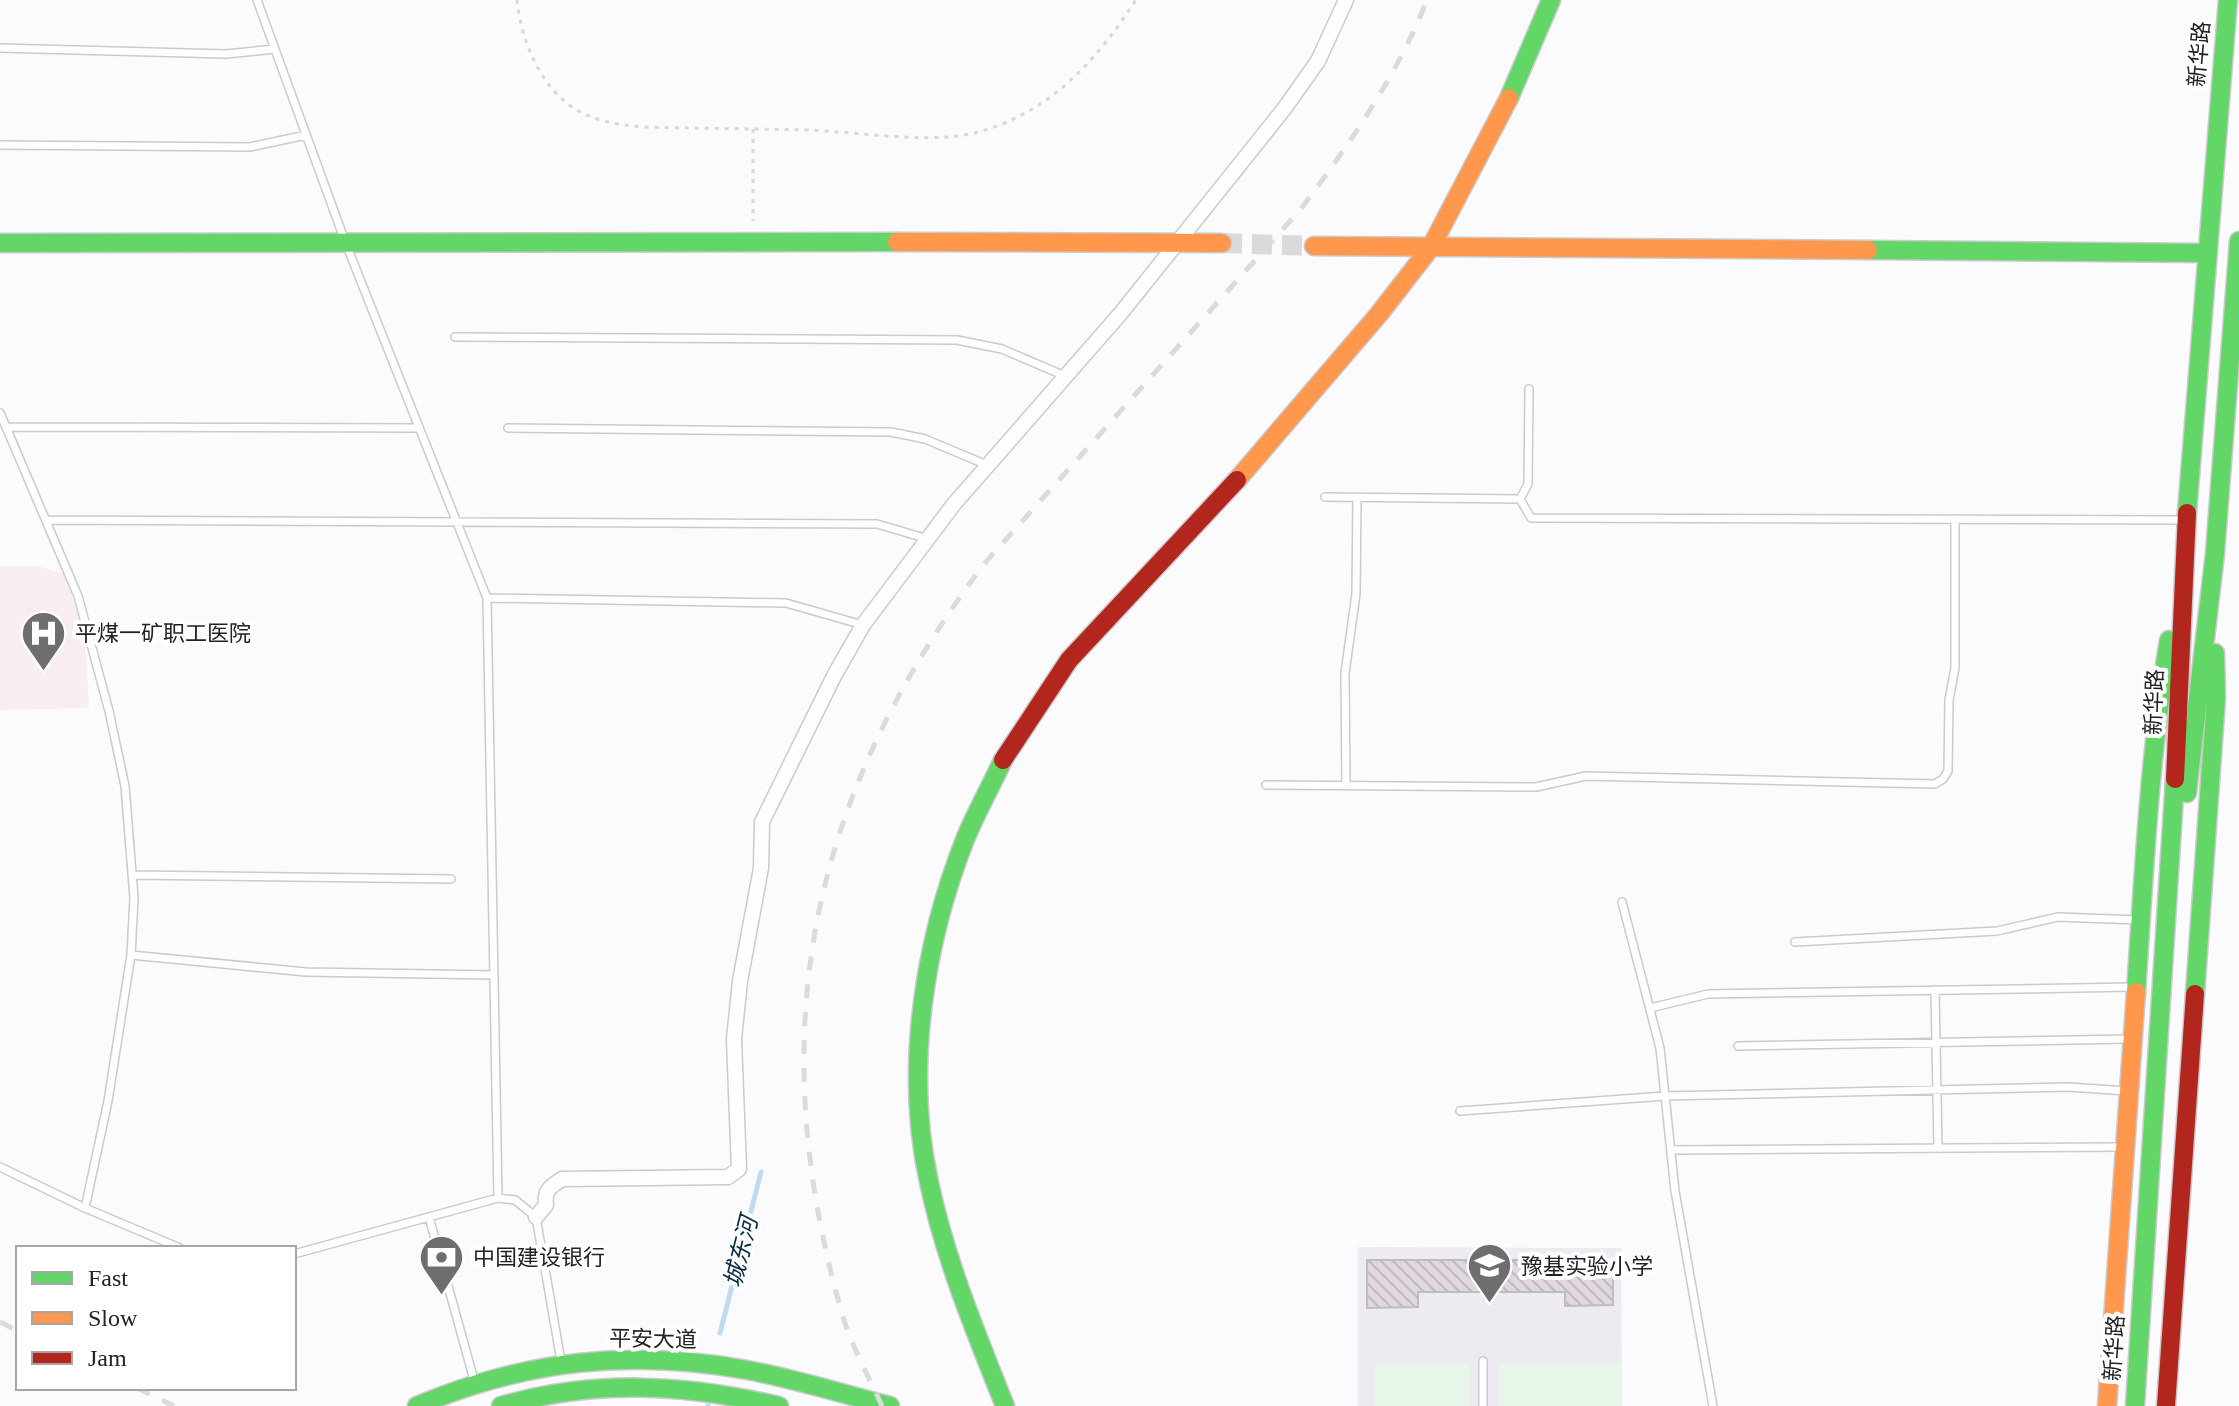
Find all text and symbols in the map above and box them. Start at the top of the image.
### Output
street label: 新华路 [2184,20,2214,88]
hospital icon: 平煤一矿职工医院 [20,609,68,672]
place label: 平煤一矿职工医院 [75,621,251,646]
street label: 新华路 [2140,669,2168,735]
water label: 城东河 [720,1210,763,1290]
bank icon: 中国建设银行 [418,1233,466,1296]
school or university icon: 豫基实验小学 [1466,1242,1514,1305]
place label: 中国建设银行 [473,1245,605,1270]
legend [16,1246,296,1390]
place label: 豫基实验小学 [1521,1254,1653,1279]
text: Fast [88,1265,128,1291]
text: Slow [88,1305,138,1331]
street label: 新华路 [2099,1314,2129,1382]
street label: 平安大道 [609,1326,697,1352]
text: Jam [88,1345,127,1371]

